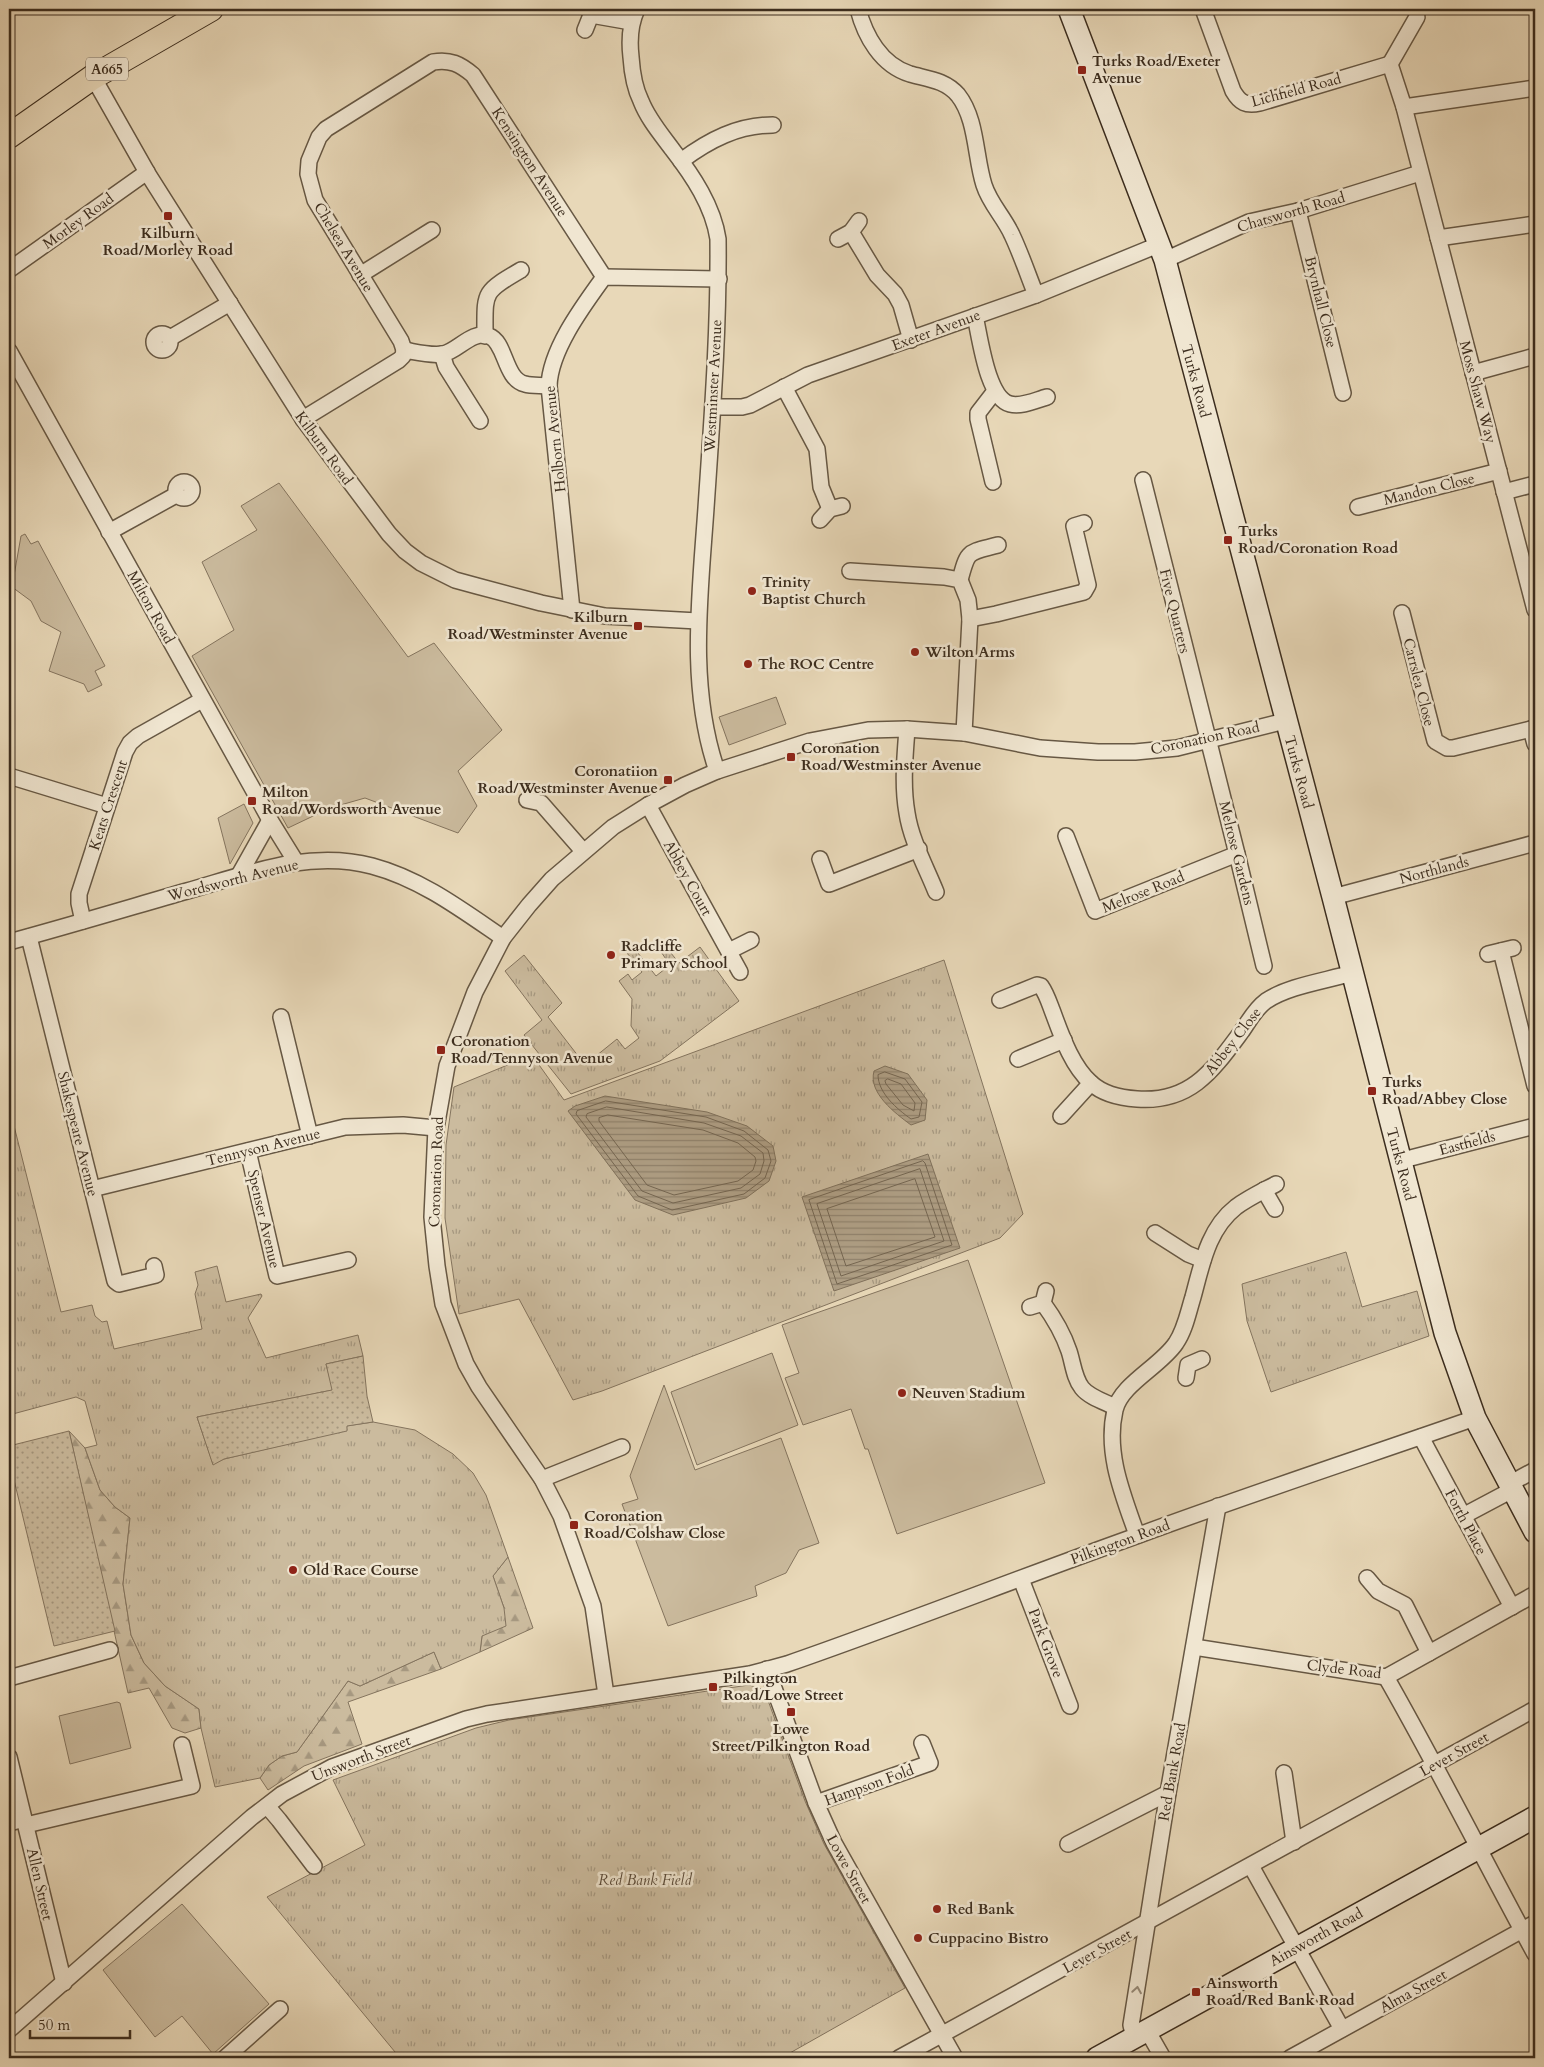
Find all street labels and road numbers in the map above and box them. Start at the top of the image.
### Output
road number: A665 [86,58,128,80]
street label: Lichfield Road [1249,68,1343,112]
street label: Kensington Avenue [487,103,573,221]
street label: Chatsworth Road [1235,187,1347,237]
street label: Morley Road [38,188,118,254]
street label: Chelsea Avenue [309,198,379,296]
street label: Brynhall Close [1300,254,1342,350]
street label: Exeter Avenue [889,305,983,355]
street label: Westminster Avenue [699,319,726,454]
street label: Moss Shaw Way [1455,338,1501,446]
street label: Turks Road [1177,342,1215,420]
street label: Holborn Avenue [539,384,571,493]
street label: Kilburn Road [290,407,358,489]
street label: Mandon Close [1381,468,1477,510]
street label: Milton Road [123,567,179,647]
street label: Five Quarters [1155,567,1195,655]
street label: Carrslea Close [1398,636,1440,728]
street label: Coronation Road [1149,717,1261,759]
street label: Turks Road [1280,733,1318,811]
street label: Keats Crescent [84,757,132,853]
street label: Melrose Gardens [1214,799,1260,907]
street label: Abbey Court [659,837,717,920]
street label: Northlands [1397,851,1471,889]
street label: Wordsworth Avenue [164,854,301,906]
street label: Melrose Road [1099,866,1187,918]
street label: Abbey Close [1200,1003,1266,1079]
street label: Shakespeare Avenue [53,1069,103,1199]
street label: Coronation Road [424,1116,448,1228]
street label: Tennyson Avenue [204,1123,322,1171]
street label: Turks Road [1382,1125,1420,1203]
street label: Eastfields [1437,1126,1497,1160]
street label: Spenser Avenue [243,1168,285,1271]
street label: Forth Place [1440,1486,1492,1559]
street label: Pilkington Road [1068,1515,1173,1569]
street label: Park Grove [1024,1605,1068,1681]
street label: Clyde Road [1306,1655,1382,1683]
street label: Red Bank Road [1154,1721,1190,1823]
street label: Lever Street [1416,1727,1492,1781]
street label: Unsworth Street [309,1730,414,1786]
street label: Hampson Fold [821,1760,917,1810]
street label: Lowe Street [822,1831,876,1907]
street label: Allen Street [22,1846,58,1922]
street label: Ainsworth Road [1266,1903,1366,1971]
street label: Lever Street [1059,1924,1135,1978]
street label: Alma Street [1376,1964,1450,2018]

